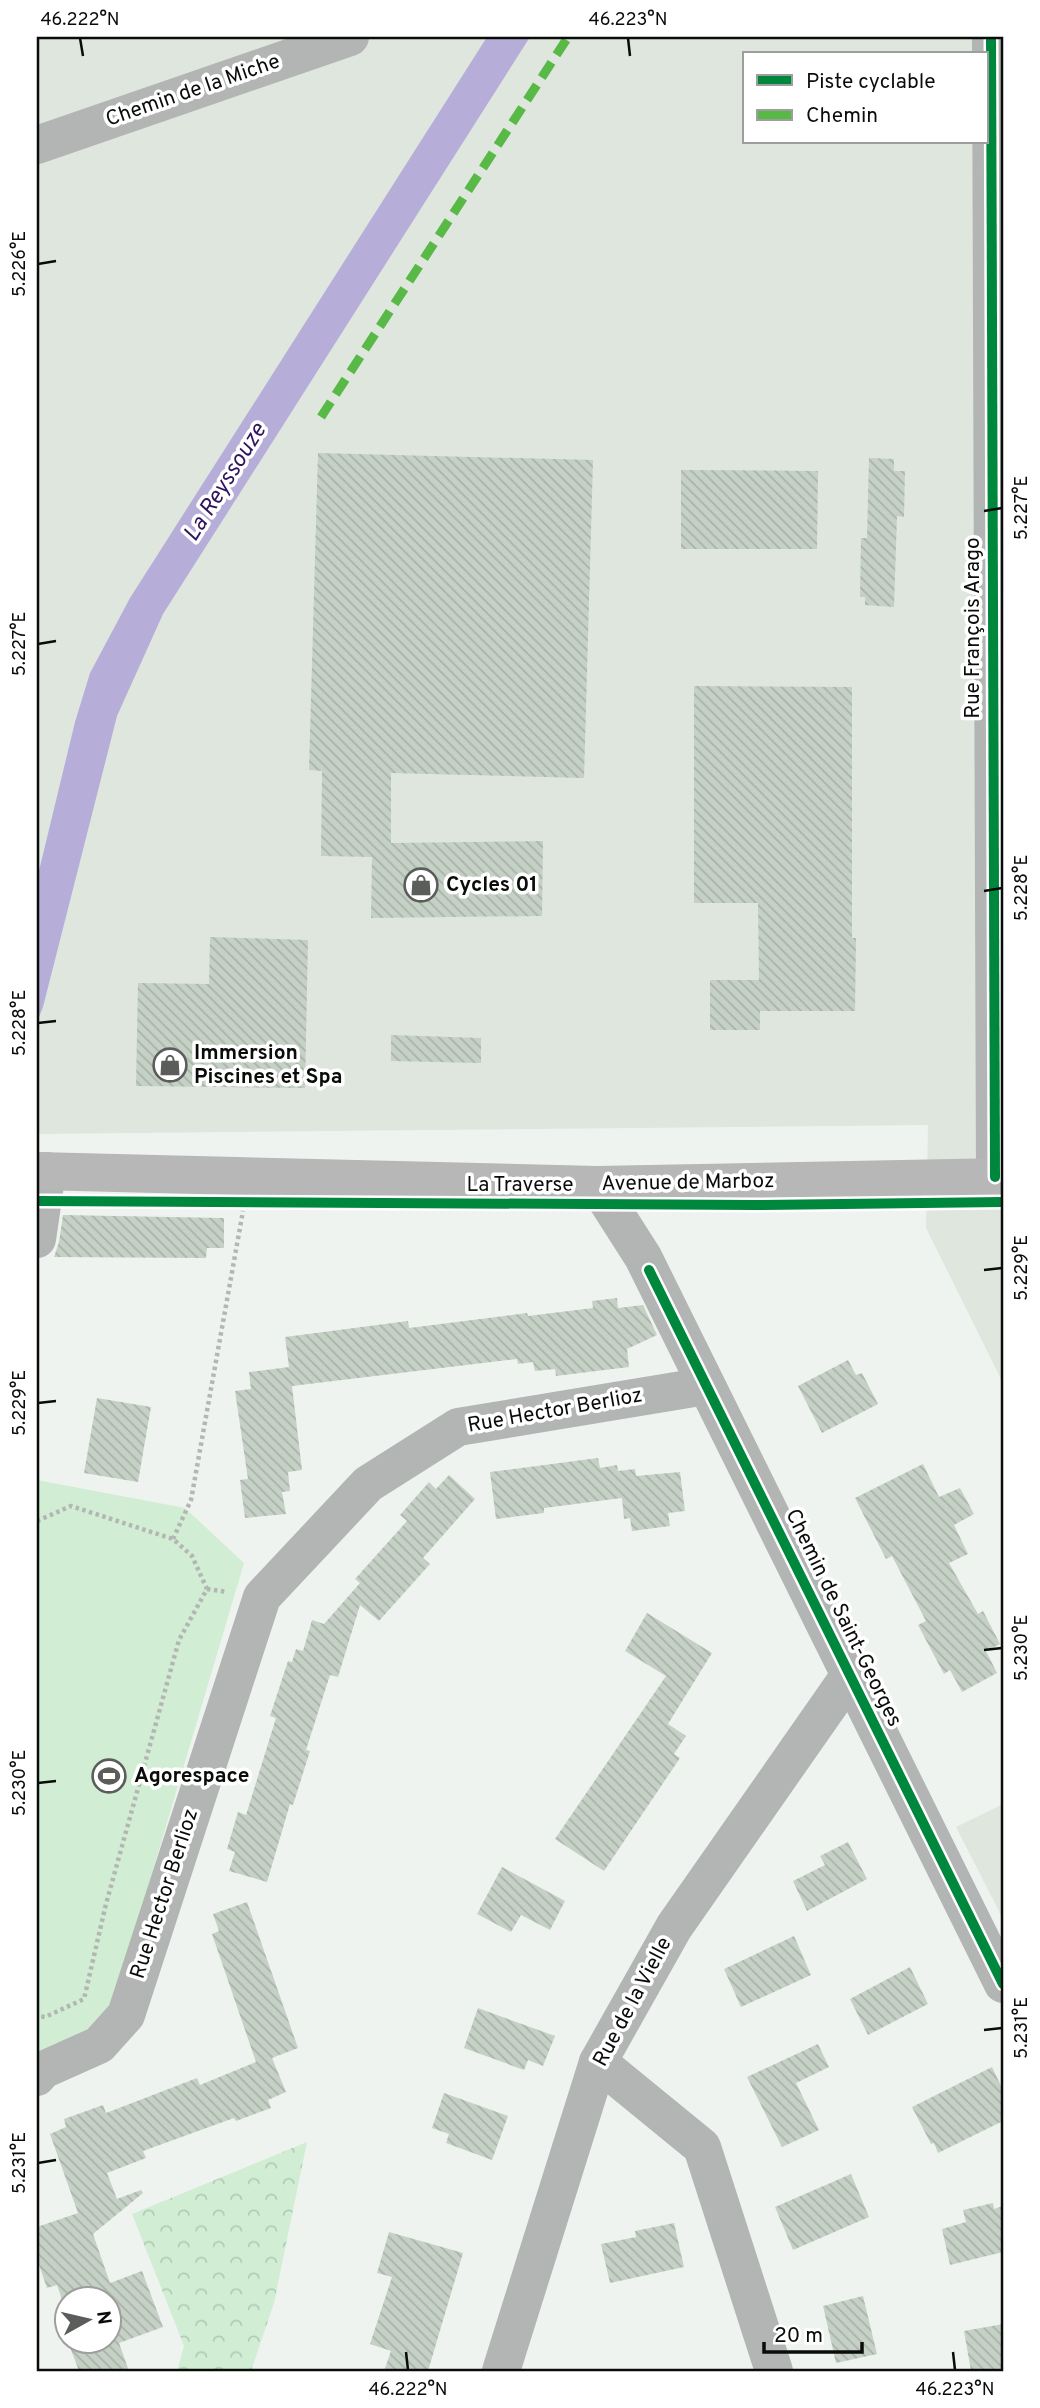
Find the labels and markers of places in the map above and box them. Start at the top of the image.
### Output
shop icon: Cycles 01 [402,866,440,904]
place label: Cycles 01 [446,872,538,899]
place label: Immersion Piscines et Spa [194,1040,342,1091]
shop icon: Immersion Piscines et Spa [151,1046,189,1084]
sports icon: Agorespace [90,1757,128,1795]
place label: Agorespace [134,1763,250,1790]

